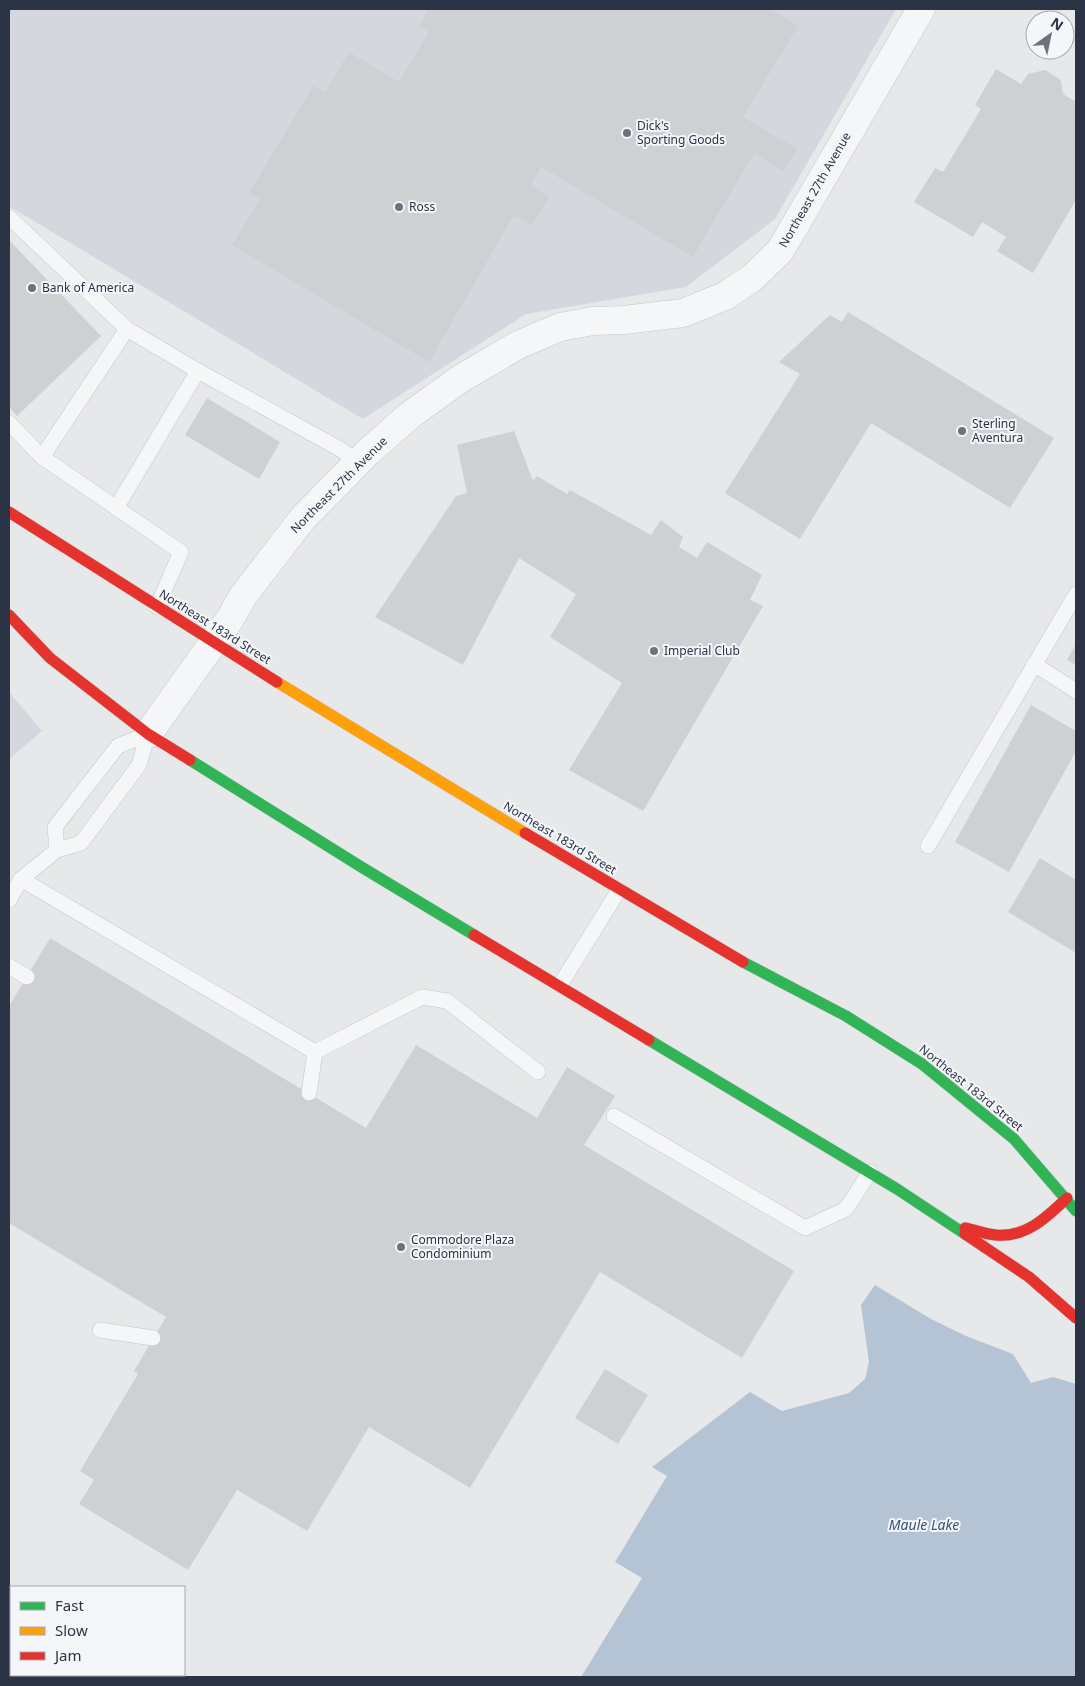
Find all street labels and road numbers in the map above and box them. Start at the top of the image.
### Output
street label: Northeast 27th Avenue [775,129,855,251]
street label: Northeast 27th Avenue [286,432,391,537]
street label: Northeast 183rd Street [156,585,275,668]
street label: Northeast 183rd Street [501,797,621,878]
street label: Northeast 183rd Street [916,1040,1027,1135]

